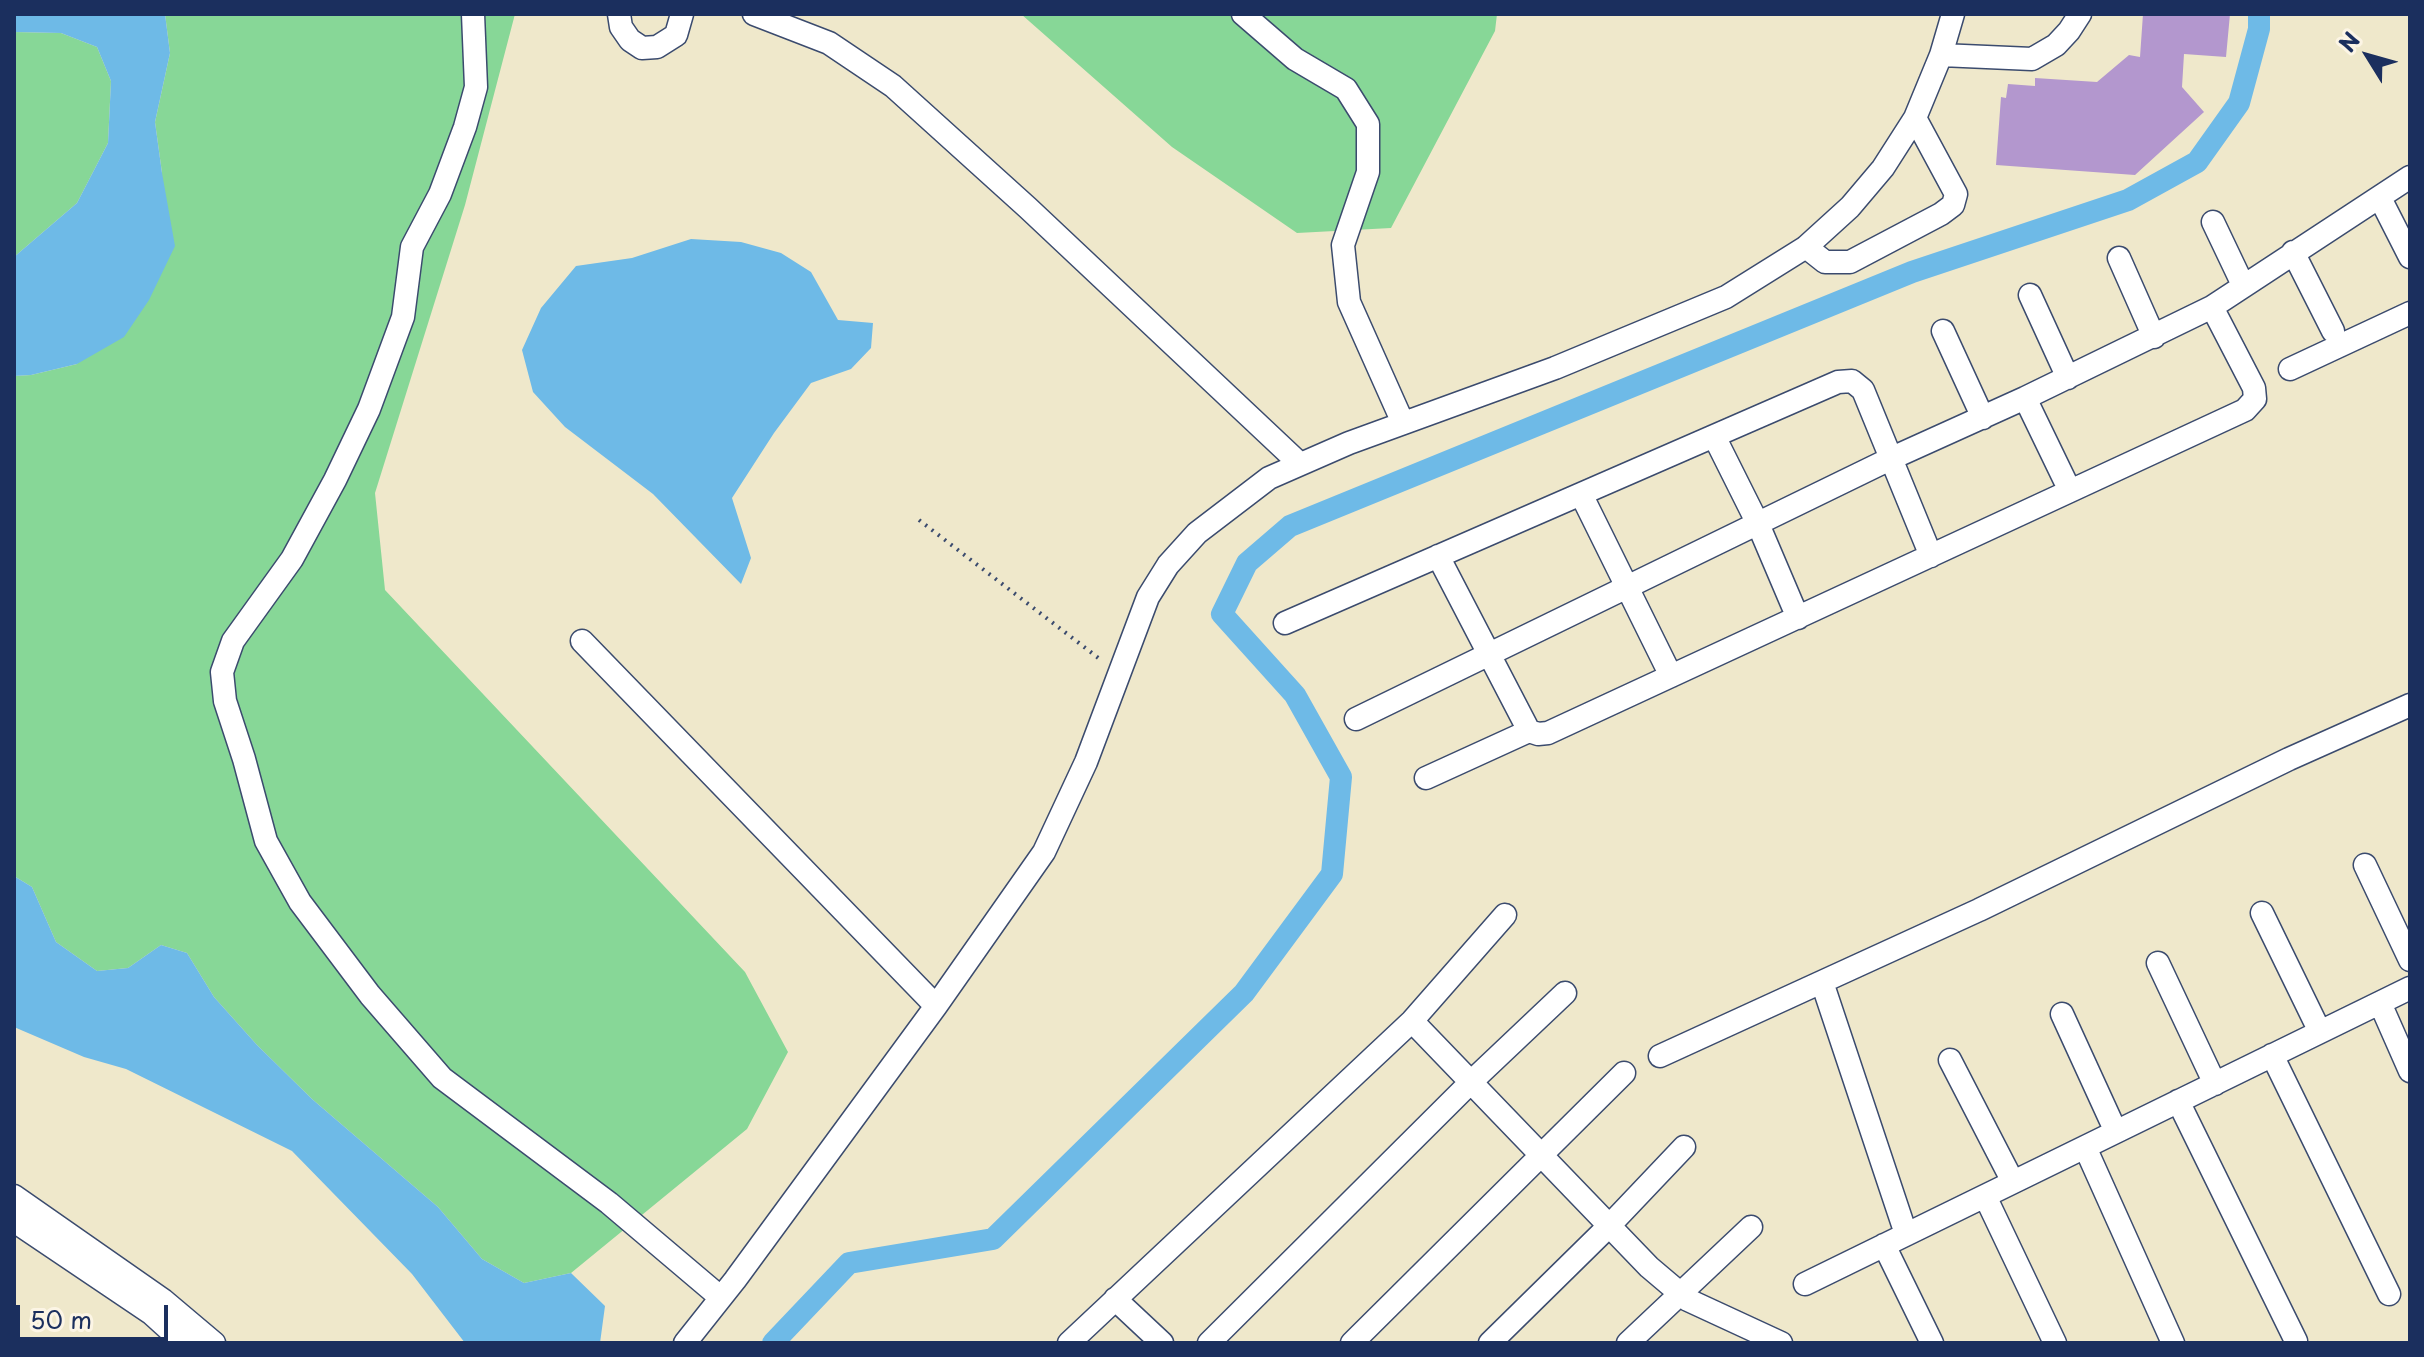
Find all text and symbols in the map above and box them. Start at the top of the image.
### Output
north arrow [2328,16,2408,96]
text: N [2330,24,2367,58]
scale bar [20,1289,172,1339]
text: 50 m [30,1301,92,1337]

